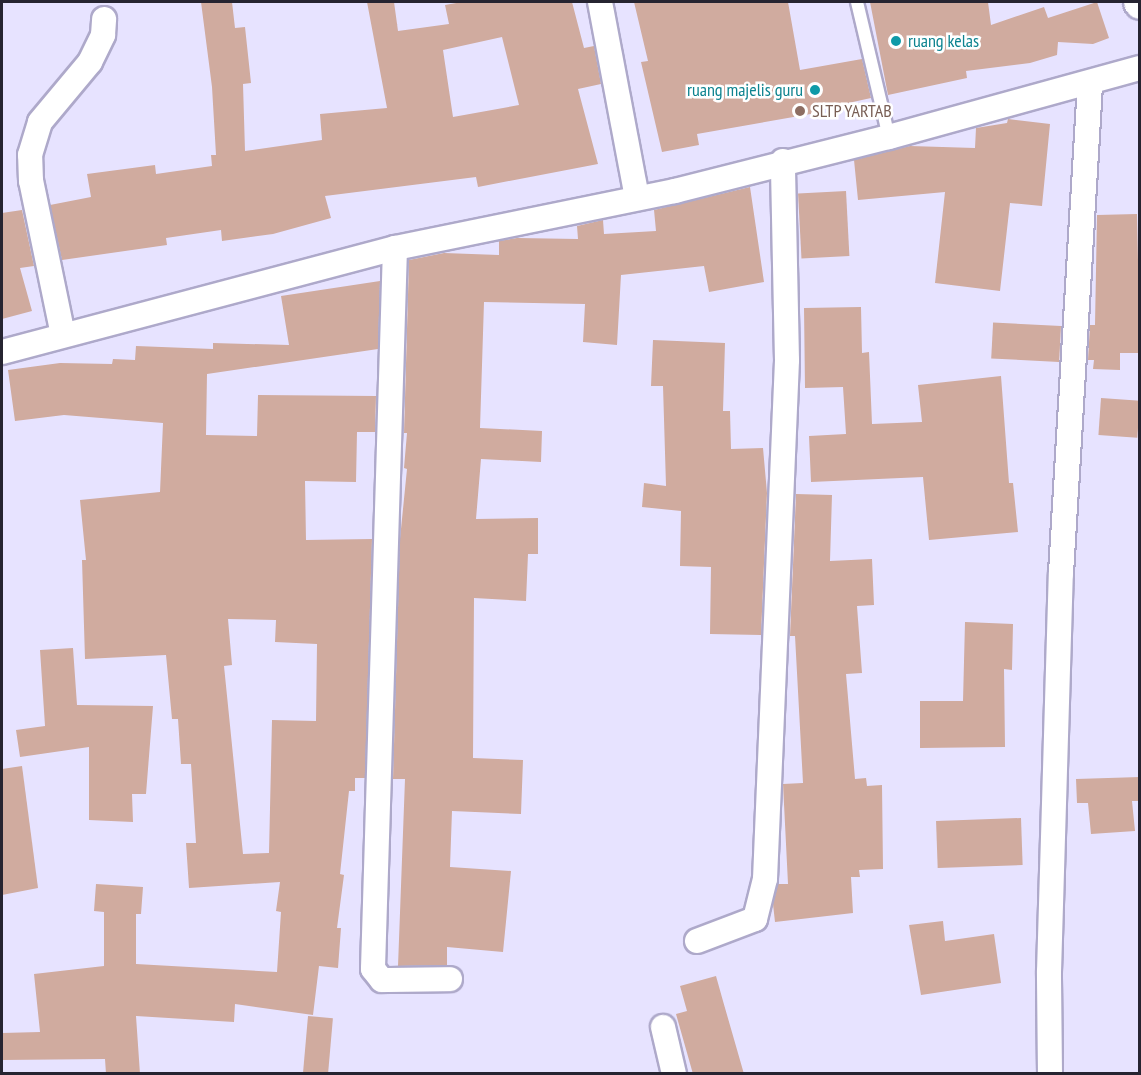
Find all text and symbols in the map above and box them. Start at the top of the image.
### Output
place label: ruang kelas [908,30,979,52]
marker: ruang kelas [889,34,903,48]
place label: ruang majelis guru [687,79,803,101]
marker: ruang majelis guru [808,83,822,97]
place label: SLTP YARTAB [812,100,893,122]
marker: SLTP YARTAB [793,104,807,118]

